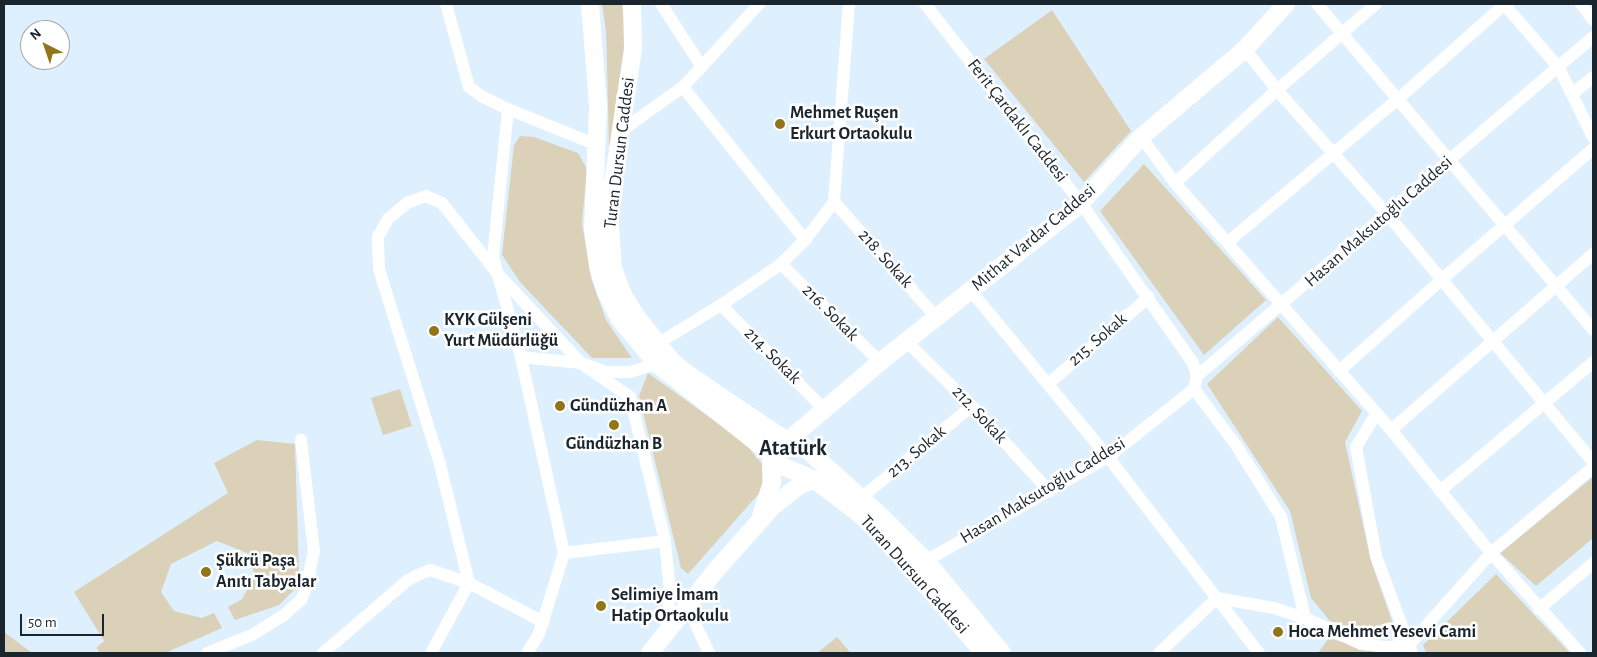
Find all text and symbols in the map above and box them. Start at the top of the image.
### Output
north arrow [20,20,70,70]
text: N [28,26,44,43]
street label: Ferit Çardaklı Caddesi [962,55,1072,187]
street label: Turan Dursun Caddesi [600,76,640,230]
place label: Mehmet Ruşen Erkurt Ortaokulu [790,103,912,146]
marker: Mehmet Ruşen Erkurt Ortaokulu [774,118,786,130]
street label: Hasan Maksutoğlu Caddesi [1301,152,1457,292]
street label: Mithat Vardar Caddesi [967,180,1101,296]
street label: 218. Sokak [853,225,917,293]
street label: 216. Sokak [797,280,863,346]
street label: 215. Sokak [1064,309,1132,371]
place label: KYK Gülşeni Yurt Müdürlüğü [444,310,558,352]
street label: 214. Sokak [739,323,805,389]
marker: KYK Gülşeni Yurt Müdürlüğü [428,325,440,337]
street label: 212. Sokak [947,382,1011,448]
place label: Gündüzhan A [570,395,667,417]
marker: Gündüzhan A [554,400,566,412]
marker: Gündüzhan B [608,419,620,431]
street label: 213. Sokak [883,421,951,483]
place label: Gündüzhan B [566,433,662,455]
street label: Hasan Maksutoğlu Caddesi [956,433,1130,549]
district label: Atatürk [759,436,827,462]
street label: Turan Dursun Caddesi [855,511,973,639]
place label: Şükrü Paşa Anıtı Tabyalar [216,551,316,594]
marker: Şükrü Paşa Anıtı Tabyalar [200,566,212,578]
place label: Selimiye İmam Hatip Ortaokulu [611,585,729,628]
marker: Selimiye İmam Hatip Ortaokulu [595,600,607,612]
scale bar [22,604,106,636]
text: 50 m [28,615,57,630]
place label: Hoca Mehmet Yesevi Cami [1288,621,1476,643]
marker: Hoca Mehmet Yesevi Cami [1272,626,1284,638]

